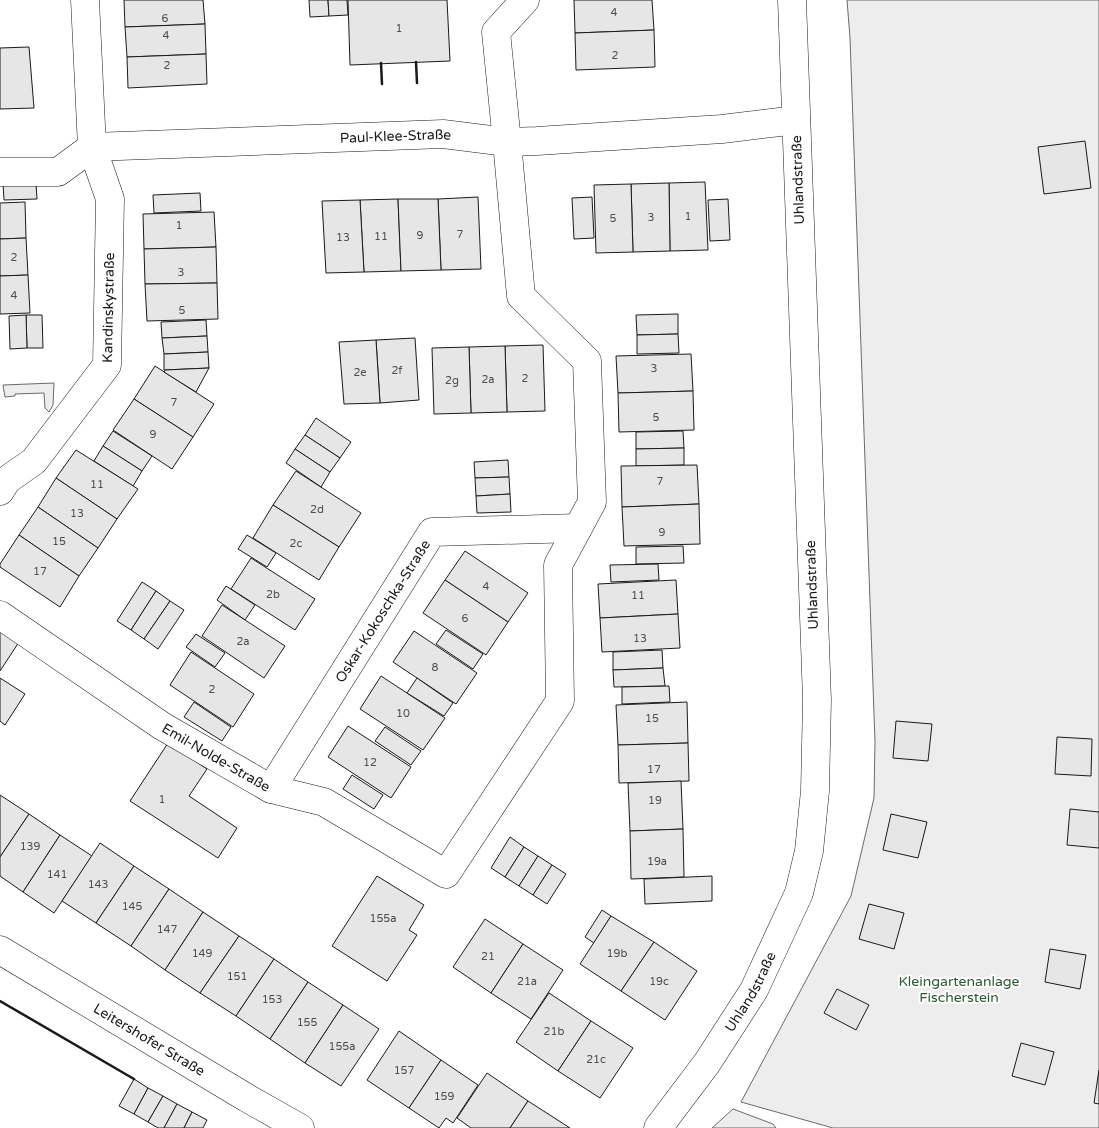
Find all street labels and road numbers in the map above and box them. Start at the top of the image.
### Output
street label: Paul-Klee-Straße [340,125,452,146]
street label: Uhlandstraße [788,135,808,225]
street label: Kandinskystraße [99,252,118,363]
street label: Oskar-Kokoschka-Straße [331,536,434,686]
street label: Uhlandstraße [802,540,822,630]
street label: Emil-Nolde-Straße [159,719,273,795]
street label: Uhlandstraße [721,949,779,1035]
street label: Leitershofer Straße [90,999,208,1079]

